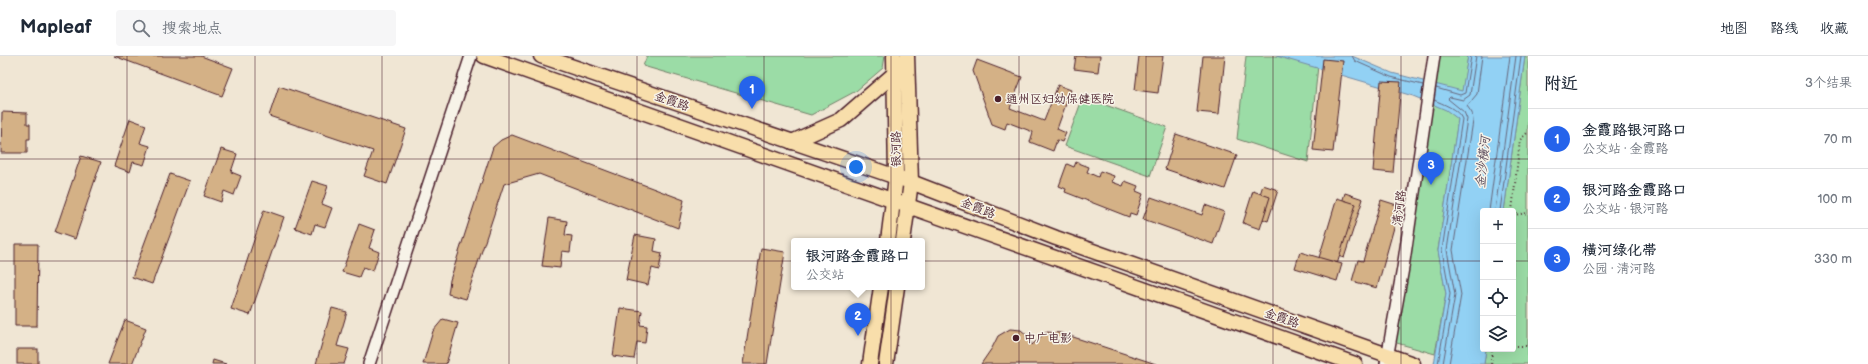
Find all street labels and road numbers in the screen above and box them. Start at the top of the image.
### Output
street label: 金霞路 [652,89,691,114]
street label: 银河路 [889,131,904,167]
street label: 清河路 [1390,189,1409,227]
street label: 金霞路 [958,195,997,222]
street label: 金霞路 [1262,306,1301,331]

